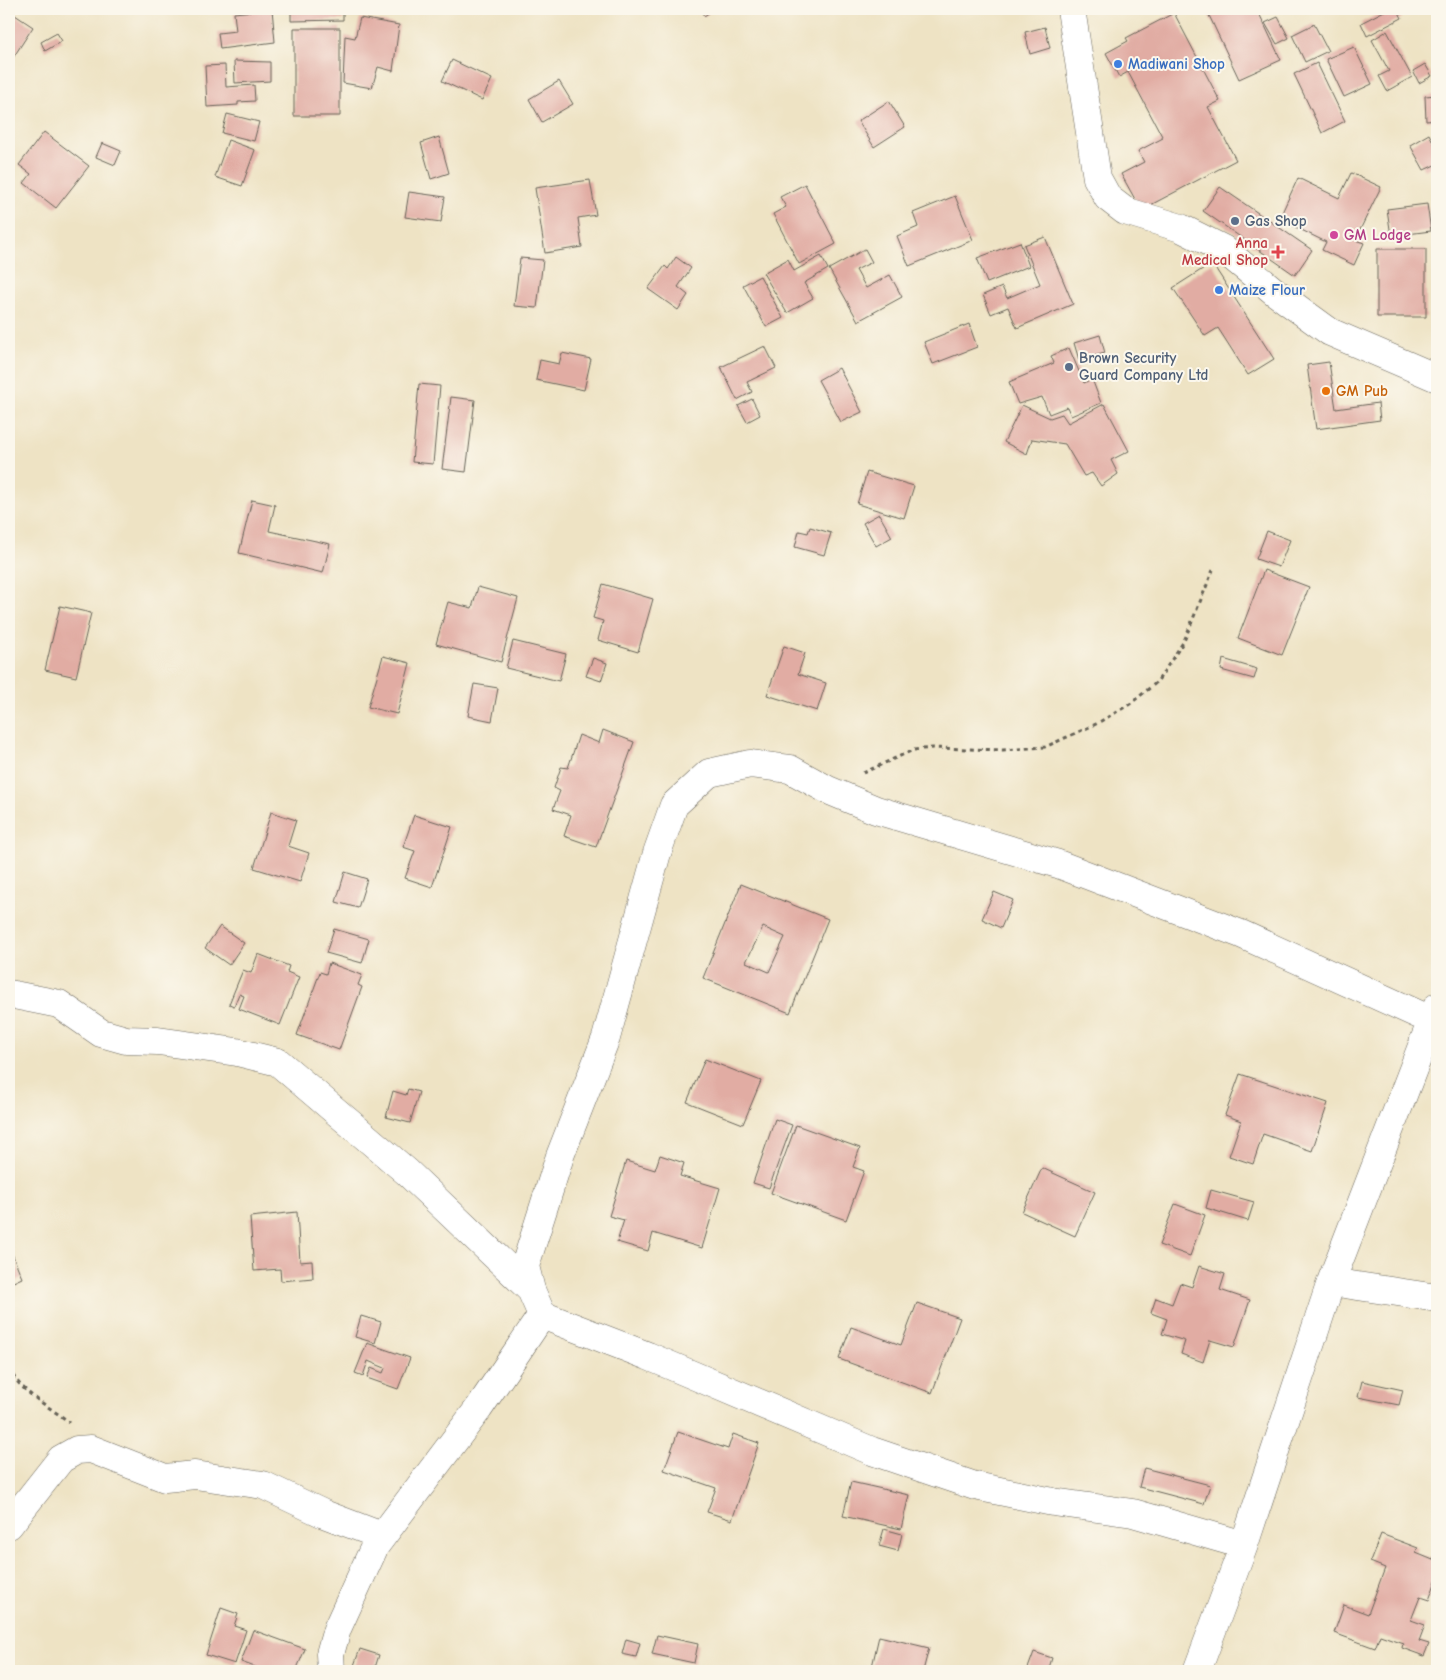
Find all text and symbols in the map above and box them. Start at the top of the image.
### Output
place label: Madiwani Shop [1128,55,1225,73]
marker: Madiwani Shop [1112,58,1124,70]
place label: Gas Shop [1245,212,1307,230]
marker: Gas Shop [1229,215,1241,227]
place label: GM Lodge [1344,226,1411,244]
marker: GM Lodge [1328,229,1340,241]
place label: Anna Medical Shop [1182,234,1268,269]
marker: Anna Medical Shop [1272,246,1284,258]
place label: Maize Flour [1229,281,1305,299]
marker: Maize Flour [1213,284,1225,296]
place label: Brown Security Guard Company Ltd [1079,349,1208,384]
marker: Brown Security Guard Company Ltd [1063,361,1075,373]
place label: GM Pub [1336,382,1388,400]
marker: GM Pub [1320,385,1332,397]

